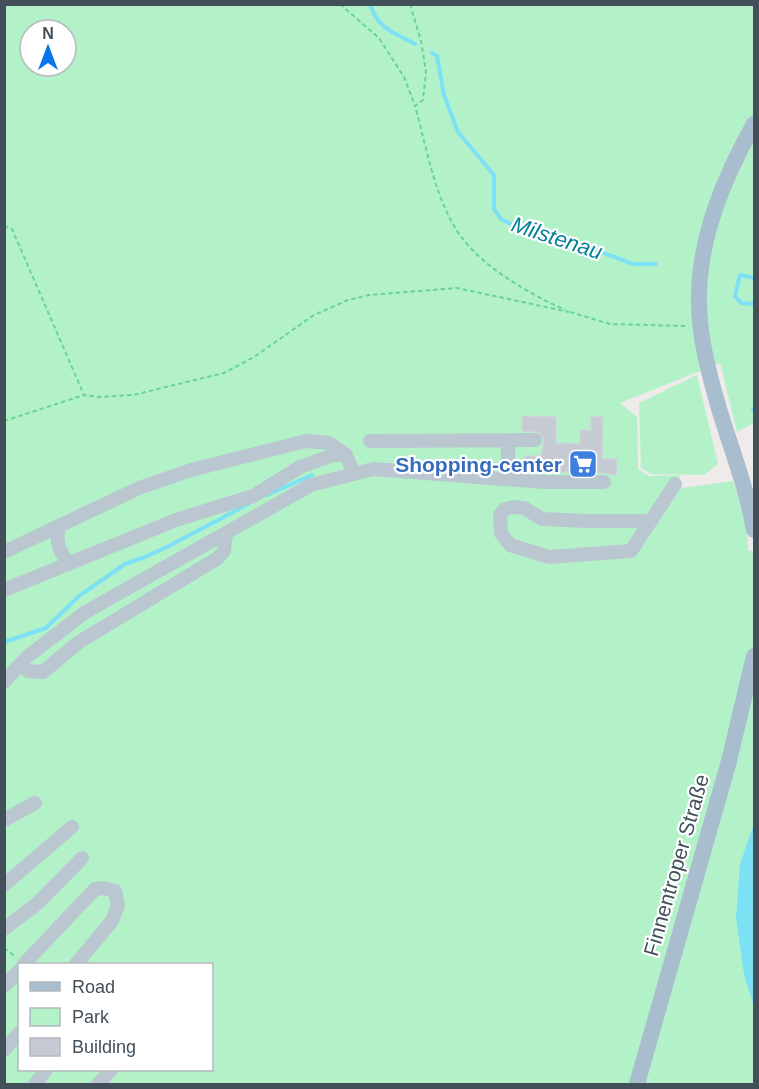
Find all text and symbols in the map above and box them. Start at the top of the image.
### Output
north arrow [18,18,78,78]
text: N [42,25,54,42]
water label: Milstenau [508,212,606,264]
supermarket icon: Shopping-center [567,448,599,480]
place label: Shopping-center [395,453,562,476]
street label: Finnentroper Straße [639,772,713,958]
legend [18,963,213,1071]
text: Road [72,977,115,997]
text: Park [72,1007,110,1027]
text: Building [72,1037,136,1057]

